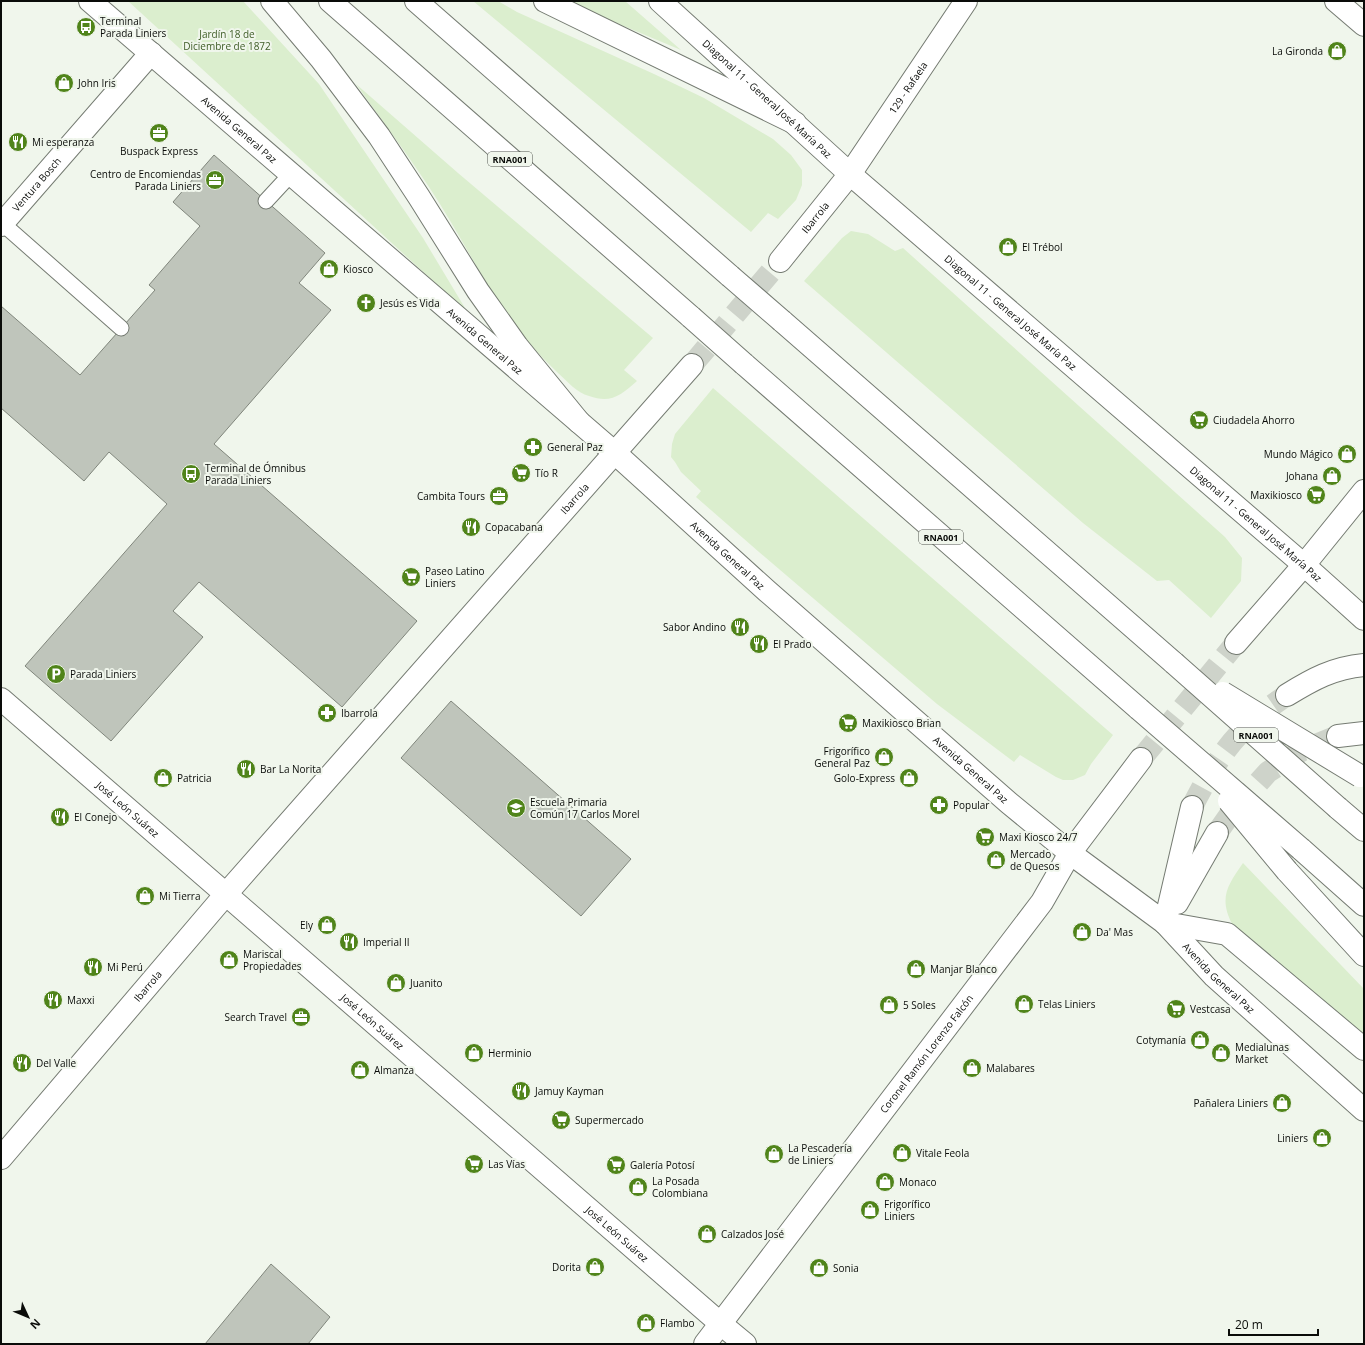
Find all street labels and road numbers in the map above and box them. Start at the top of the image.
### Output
street label: Diagonal 11 - General José María Paz [700,36,835,161]
street label: 129 - Rafaela [885,59,930,116]
street label: Avenida General Paz [198,93,280,166]
road number: RNA001 [488,152,532,166]
street label: Ventura Bosch [9,154,64,214]
street label: Ibarrola [798,199,832,236]
street label: Diagonal 11 - General José María Paz [942,251,1080,373]
street label: Avenida General Paz [444,304,526,378]
street label: Diagonal 11 - General José María Paz [1187,463,1325,585]
street label: Ibarrola [557,480,592,517]
street label: Avenida General Paz [688,518,768,593]
road number: RNA001 [919,530,963,544]
road number: RNA001 [1234,728,1278,742]
street label: Avenida General Paz [930,733,1012,807]
street label: José León Suárez [93,777,162,840]
street label: Avenida General Paz [1180,940,1258,1017]
street label: Ibarrola [130,967,165,1005]
street label: José León Suárez [337,990,407,1053]
street label: Coronel Ramón Lorenzo Falcón [877,992,976,1116]
street label: José León Suárez [582,1202,652,1265]

